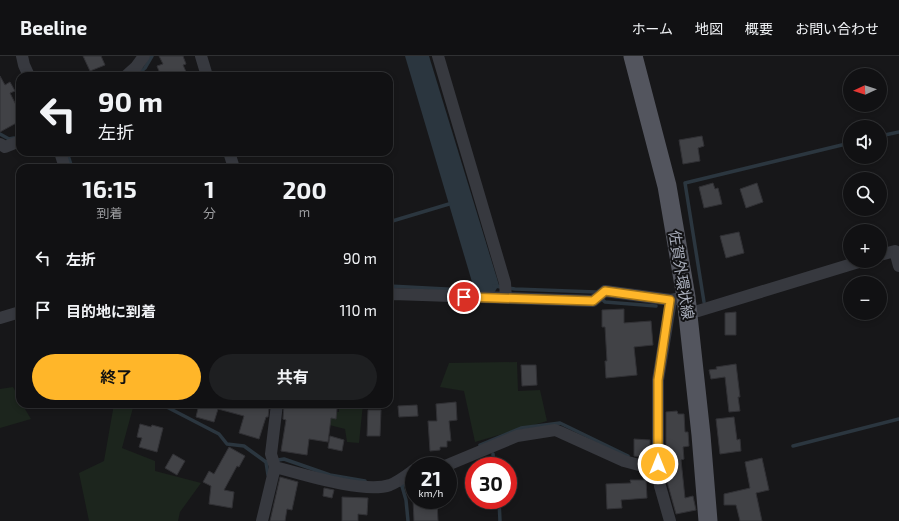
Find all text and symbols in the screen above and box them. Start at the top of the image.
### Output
text: Beeline [20,16,87,39]
text: ホーム [631,20,673,37]
text: 地図 [695,20,723,37]
text: 概要 [745,20,773,37]
text: お問い合わせ [795,20,879,37]
north arrow [843,68,887,112]
map controls [843,68,887,320]
text: 90 m [98,84,163,118]
icon: left [32,88,84,140]
button: sound [843,120,887,164]
text: 左折 [98,121,134,143]
button: search [843,172,887,216]
text: 16:15 [82,174,137,203]
text: 1 [204,174,215,203]
text: 200 [282,175,327,204]
text: m [299,204,310,220]
text: 到着 [97,205,123,221]
text: 分 [203,205,216,221]
button: + [843,224,887,268]
street label: 佐賀外環状線 [666,229,698,321]
icon: left [32,247,54,269]
text: 90 m [343,249,377,267]
text: 左折 [66,250,96,268]
button: − [843,276,887,320]
pin [447,280,481,314]
icon: arrive [453,286,475,308]
icon: arrive [32,299,54,321]
text: 110 m [340,301,377,319]
text: 目的地に到着 [66,302,156,320]
button: 終了 [32,354,201,400]
button: 共有 [209,354,377,400]
position arrow [637,443,679,485]
speed limit sign: 30 [465,457,517,509]
text: 21 [421,466,441,490]
text: km/h [419,487,443,499]

